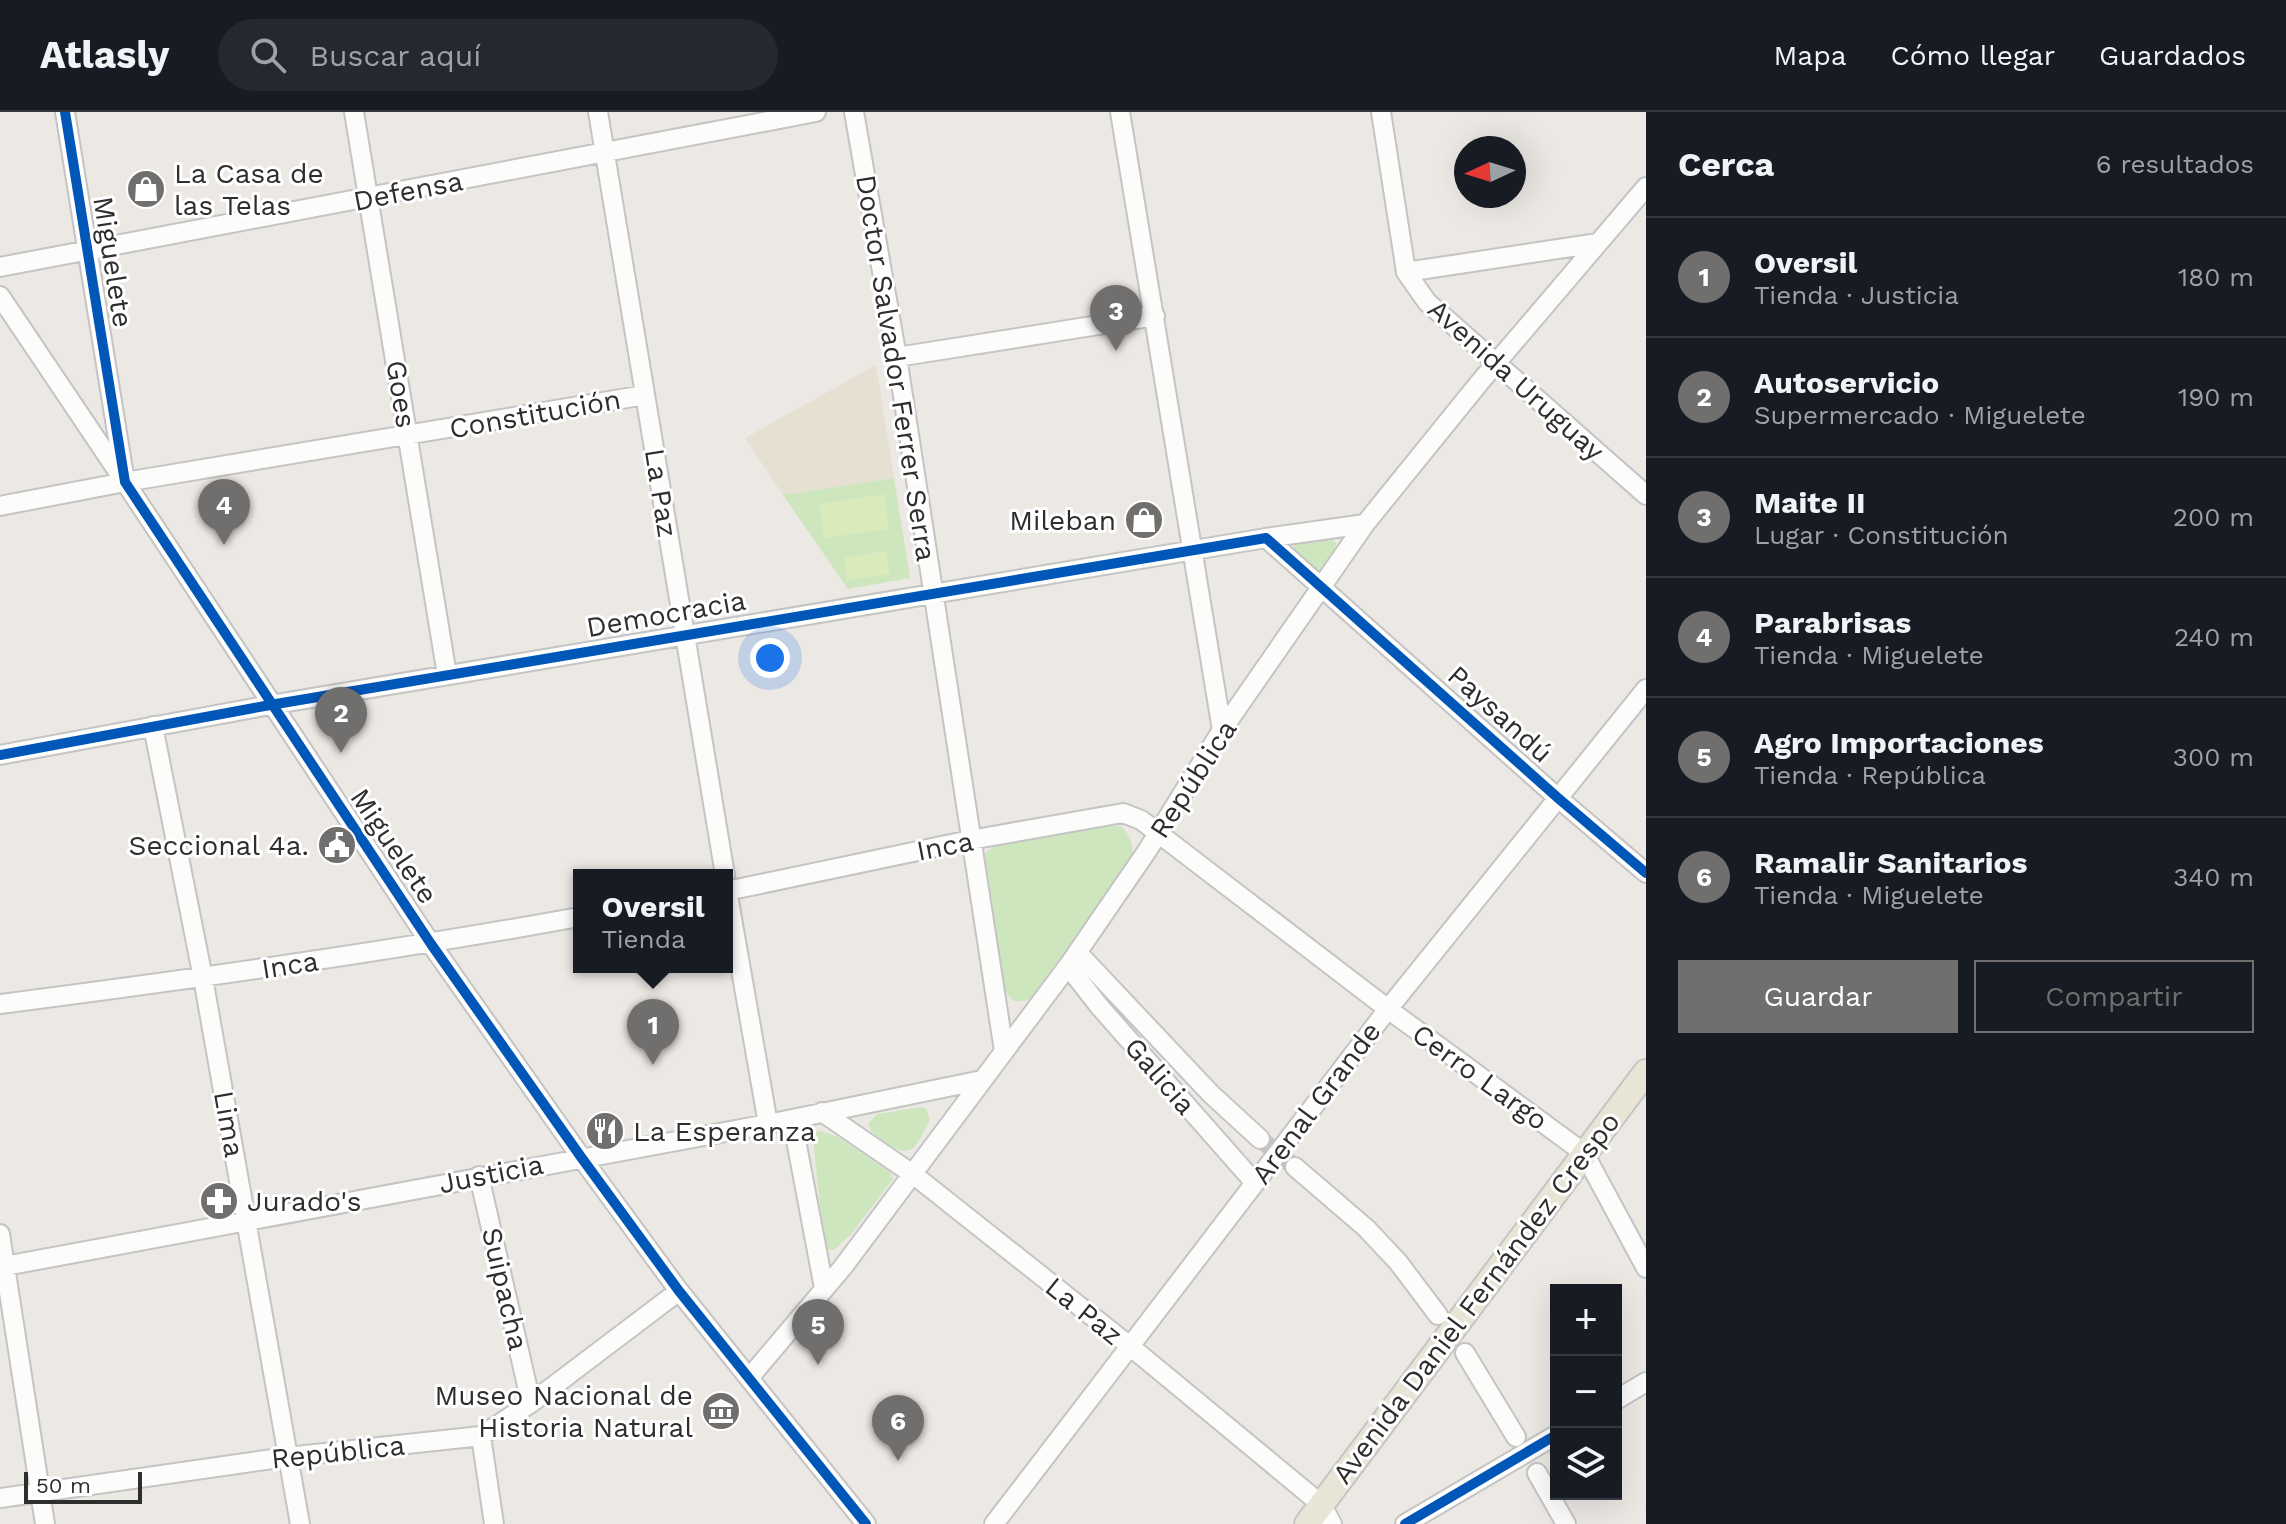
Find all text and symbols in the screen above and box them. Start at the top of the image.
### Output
search box [218,19,778,91]
text: Atlasly [40,33,170,77]
icon: search [246,33,290,77]
text: Buscar aquí [310,38,481,73]
text: Mapa [1774,39,1847,72]
text: Cómo llegar [1891,39,2055,72]
text: Guardados [2099,39,2246,72]
north arrow [1454,136,1526,208]
text: Cerca [1678,144,1774,184]
text: 6 resultados [2096,149,2254,179]
place label: La Casa de las Telas [174,157,324,222]
street label: Defensa [350,164,466,218]
shop icon: La Casa de las Telas [125,168,167,210]
street label: Doctor Salvador Ferrer Serra [849,172,943,564]
street label: Miguelete [86,194,140,330]
text: Oversil [1754,245,1857,280]
text: 1 [1698,262,1710,292]
text: 180 m [2178,262,2254,292]
text: Tienda · Justicia [1754,280,1959,310]
pin: 3 [1090,285,1142,351]
street label: Avenida Uruguay [1421,292,1611,468]
street label: Goes [379,358,423,430]
text: Autoservicio [1754,365,1939,400]
text: 2 [1696,382,1712,412]
text: 190 m [2178,382,2254,412]
street label: Constitución [447,383,623,445]
text: Supermercado · Miguelete [1754,400,2086,430]
street label: La Paz [638,446,684,540]
pin: 4 [198,479,250,545]
text: Maite II [1754,485,1865,520]
shop icon: Mileban [1123,499,1165,541]
text: 3 [1696,502,1712,532]
text: 200 m [2173,502,2254,532]
place label: Mileban [1009,504,1116,537]
text: Lugar · Constitución [1754,520,2009,550]
street label: Democracia [584,584,748,644]
text: Parabrisas [1754,605,1911,640]
text: 4 [1696,622,1712,652]
text: 240 m [2174,622,2254,652]
your location [750,638,790,678]
text: Tienda · Miguelete [1754,640,1984,670]
street label: Paysandú [1441,659,1559,769]
pin: 2 [315,687,367,753]
street label: República [1143,714,1243,844]
text: Agro Importaciones [1754,725,2044,760]
text: 5 [1696,742,1712,772]
text: 300 m [2173,742,2254,772]
text: Tienda · República [1754,760,1986,790]
street label: Miguelete [343,782,445,910]
public building icon: Seccional 4a. [316,824,358,866]
street label: Inca [914,824,976,868]
place label: Seccional 4a. [129,829,309,862]
text: Ramalir Sanitarios [1754,845,2027,880]
text: 6 [1696,862,1712,892]
text: 340 m [2173,862,2254,892]
popup [573,869,733,973]
text: Tienda · Miguelete [1754,880,1984,910]
text: Oversil [601,889,705,924]
text: Tienda [601,924,686,954]
street label: Inca [259,944,321,986]
button: Guardar [1678,960,1958,1033]
button: Compartir [1974,960,2254,1033]
pin: 1 [627,999,679,1065]
street label: Arenal Grande [1244,1016,1388,1190]
street label: Cerro Largo [1406,1017,1554,1137]
street label: Galicia [1118,1031,1202,1121]
street label: Lima [207,1088,251,1160]
street label: Avenida Daniel Fernández Crespo [1325,1106,1627,1490]
restaurant icon: La Esperanza [584,1110,626,1152]
place label: La Esperanza [633,1115,816,1148]
street label: Justicia [436,1148,546,1200]
pharmacy icon: Jurado's [198,1180,240,1222]
place label: Jurado's [247,1185,362,1218]
street label: Suipacha [475,1224,535,1354]
street label: La Paz [1039,1270,1129,1352]
map controls [1550,1284,1622,1500]
button: + [1550,1284,1622,1356]
pin: 5 [792,1299,844,1365]
button: − [1550,1356,1622,1428]
place label: Museo Nacional de Historia Natural [435,1379,693,1444]
museum icon: Museo Nacional de Historia Natural [700,1390,742,1432]
pin: 6 [872,1395,924,1461]
button: layers [1550,1428,1622,1500]
street label: República [270,1429,407,1475]
scale bar [24,1468,142,1504]
text: 50 m [36,1473,91,1498]

